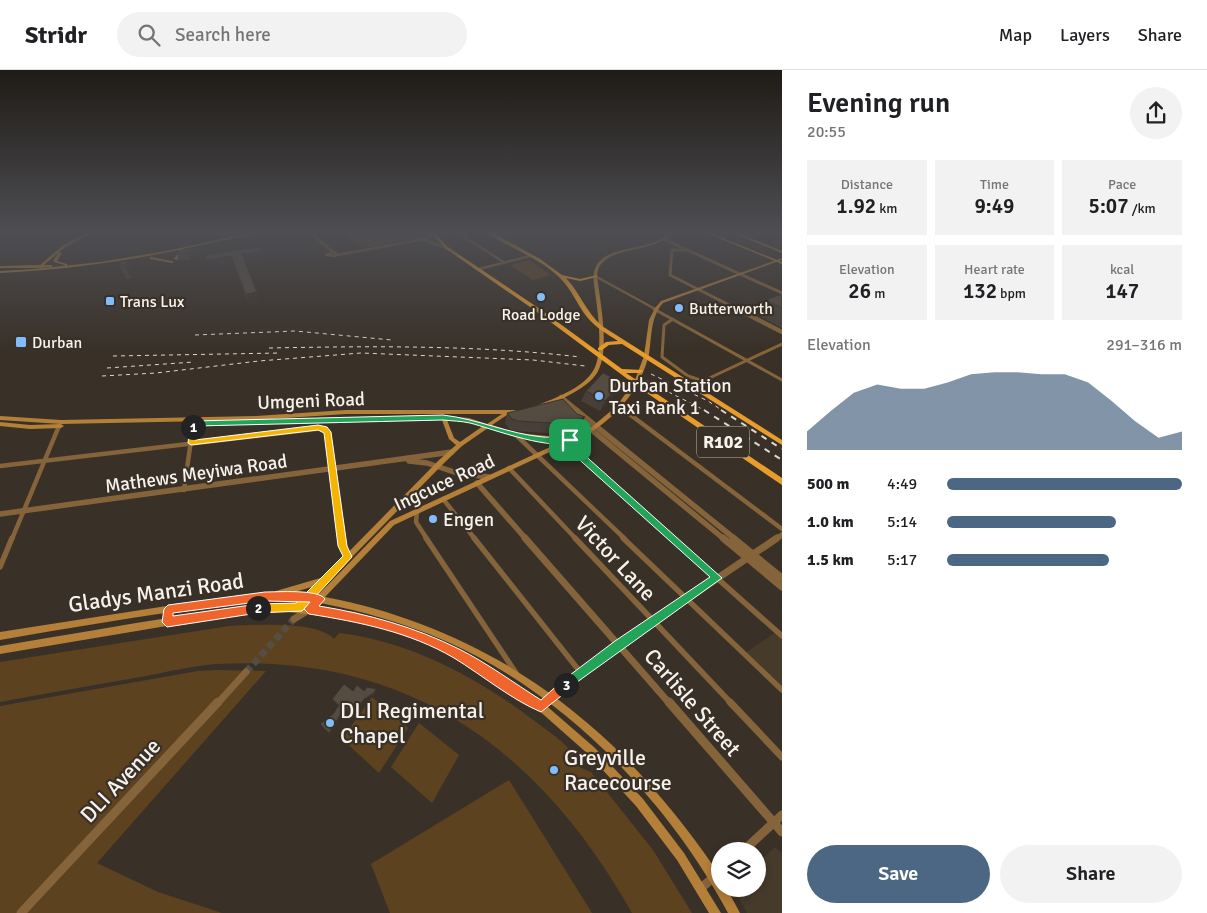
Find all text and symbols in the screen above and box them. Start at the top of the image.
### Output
search box [117,12,467,57]
text: Stridr [25,20,87,50]
icon: search [135,21,163,49]
text: Search here [175,23,271,47]
text: Map [999,24,1032,46]
text: Layers [1060,24,1110,46]
text: Share [1138,24,1182,46]
text: Evening run [807,86,950,120]
button: share [1130,87,1182,139]
text: 20:55 [807,122,846,142]
text: Distance [841,176,893,193]
text: Time [980,176,1009,193]
text: Pace [1108,176,1136,193]
text: 1.92 [836,193,876,219]
text: 9:49 [975,193,1014,219]
text: 5:07 [1089,193,1129,219]
text: km [876,200,897,217]
text: /km [1129,200,1156,217]
text: Elevation [839,261,895,278]
text: Heart rate [964,261,1025,278]
text: kcal [1110,261,1134,278]
text: 26 [848,278,871,304]
text: 132 [963,278,997,304]
text: 147 [1105,278,1139,304]
text: m [871,285,885,302]
text: bpm [997,285,1026,302]
marker: Road Lodge [535,291,547,303]
place label: Trans Lux [120,292,185,312]
marker: Trans Lux [104,295,116,307]
place label: Butterworth [689,299,773,319]
marker: Butterworth [673,302,685,314]
place label: Road Lodge [502,305,580,325]
place label: Durban [32,333,82,353]
marker: Durban [14,335,28,349]
text: Elevation [807,335,871,355]
text: 291–316 m [1106,335,1182,355]
place label: Durban Station Taxi Rank 1 [609,374,732,420]
street label: Umgeni Road [257,387,365,415]
marker: Durban Station Taxi Rank 1 [593,390,605,402]
pin: 1 [180,414,206,440]
text: 1 [190,419,197,436]
pin [549,419,591,461]
icon: arrive [556,426,584,454]
road number: R102 [697,427,749,458]
street label: Mathews Meyiwa Road [103,449,289,499]
street label: Ingcuce Road [390,449,499,517]
text: 500 m [807,474,849,494]
text: 4:49 [887,474,917,494]
place label: Engen [443,508,494,532]
street label: Victor Lane [570,510,662,606]
text: 1.0 km [807,512,854,532]
text: 5:14 [887,512,917,532]
marker: Engen [427,513,439,525]
text: 1.5 km [807,550,854,570]
text: 5:17 [887,550,917,570]
street label: Gladys Manzi Road [67,567,245,618]
pin: 2 [246,596,270,620]
text: 2 [255,600,262,617]
street label: Carlisle Street [639,643,747,762]
pin: 3 [554,672,578,698]
text: 3 [563,677,570,694]
place label: DLI Regimental Chapel [340,697,484,749]
marker: DLI Regimental Chapel [324,717,336,729]
street label: DLI Avenue [74,733,166,828]
place label: Greyville Racecourse [564,744,672,796]
marker: Greyville Racecourse [548,764,560,776]
map controls [711,842,766,897]
button: layers [711,842,766,897]
button: Save [807,845,990,903]
button: Share [1000,845,1182,903]

